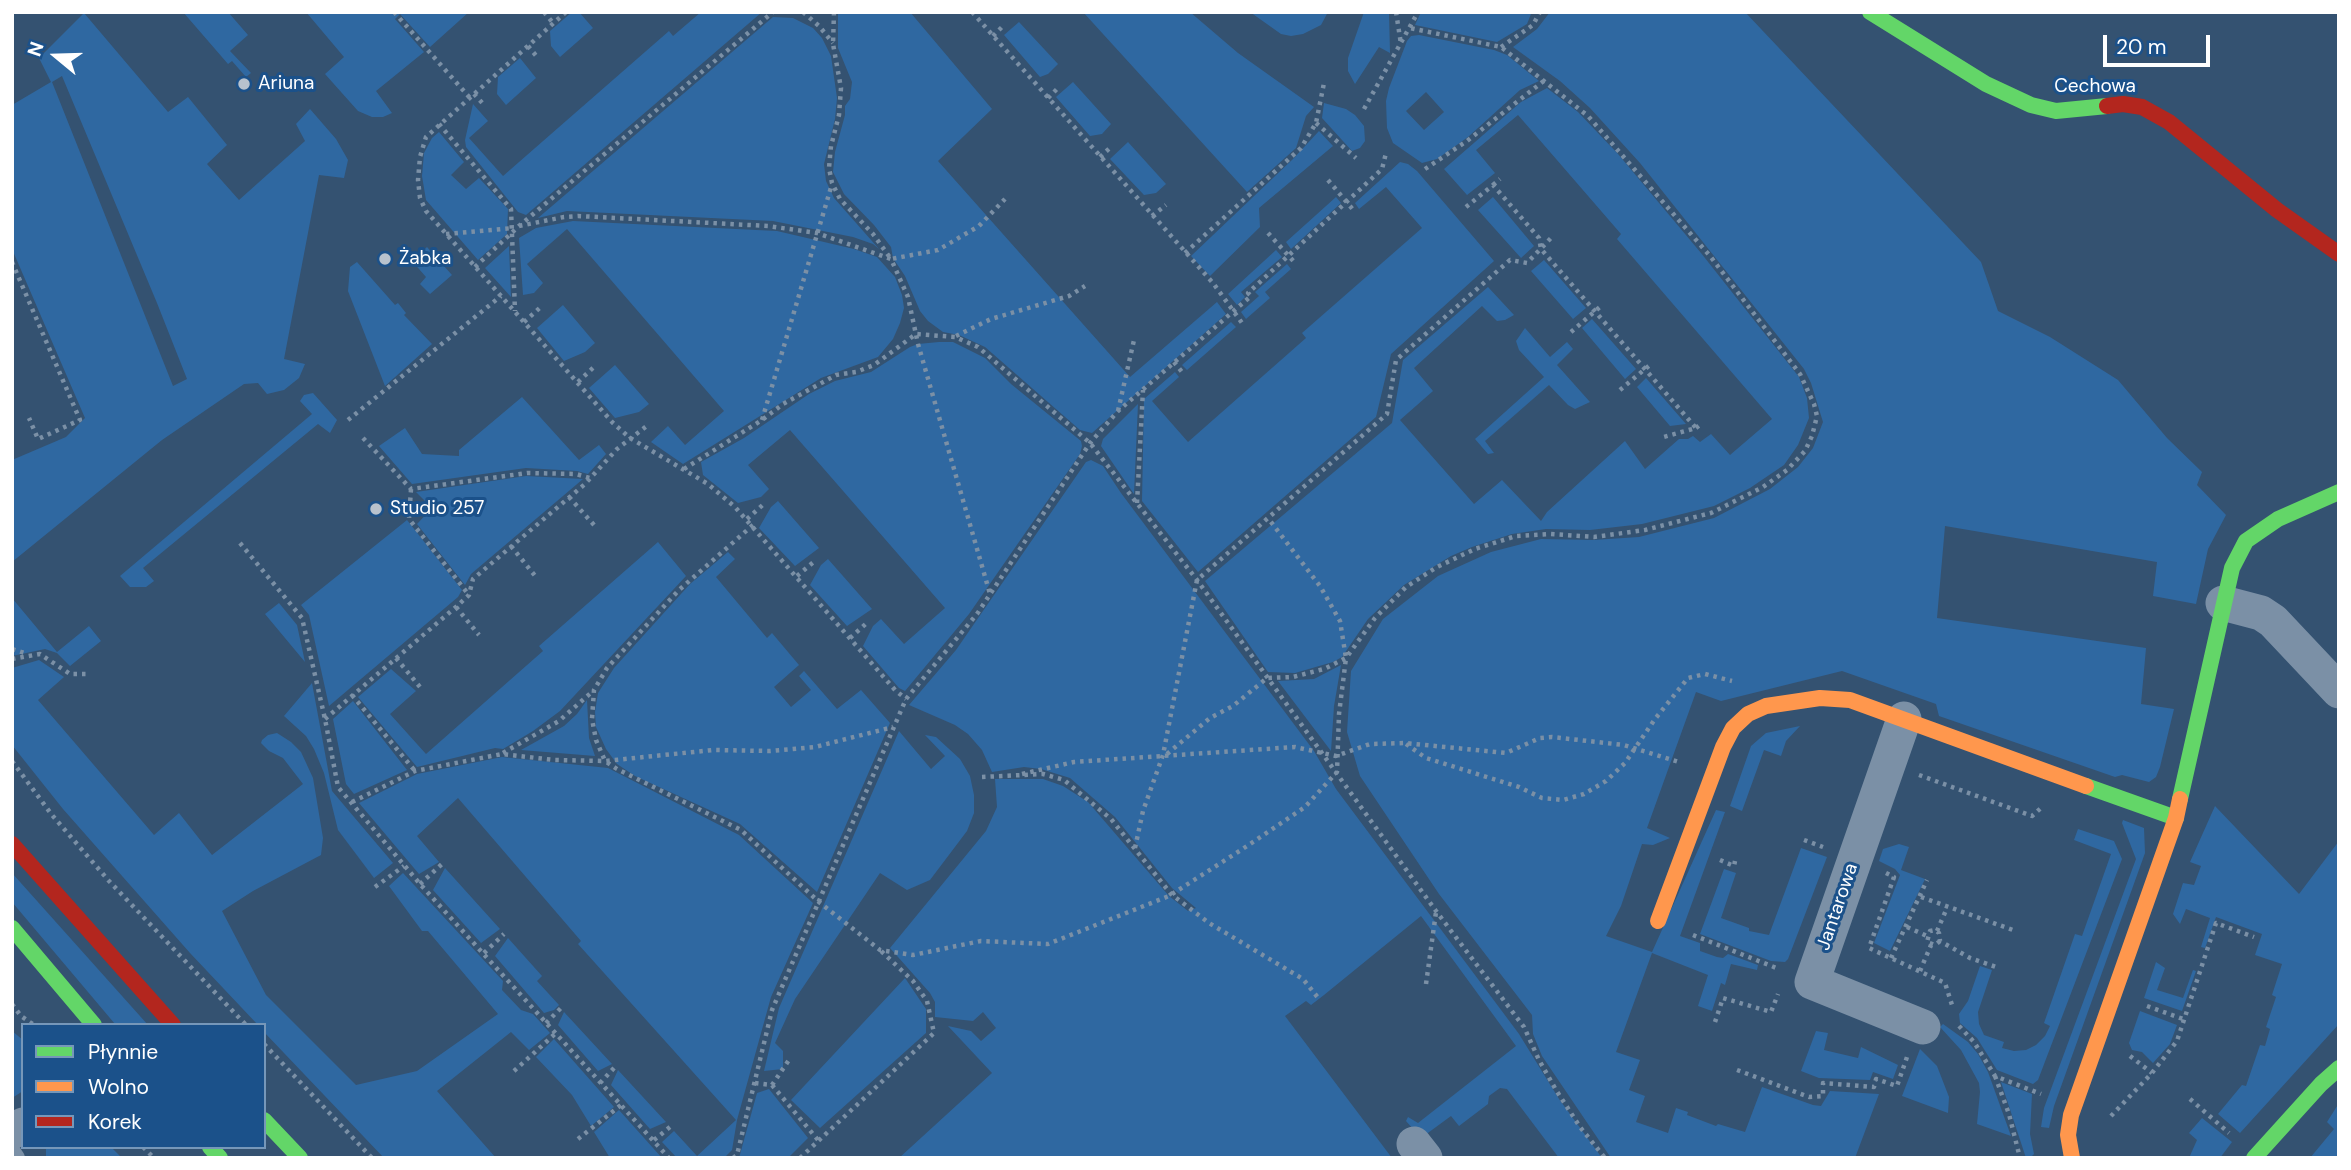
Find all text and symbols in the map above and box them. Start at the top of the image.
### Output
north arrow [21,21,91,91]
scale bar [2106,21,2213,65]
text: 20 m [2116,33,2167,61]
text: N [22,38,50,60]
place label: Ariuna [258,73,314,95]
marker: Ariuna [236,76,252,92]
street label: Cechowa [2054,76,2136,98]
place label: Żabka [399,248,451,270]
marker: Żabka [377,251,393,267]
place label: Studio 257 [390,498,485,520]
marker: Studio 257 [368,501,384,517]
street label: Jantarowa [1812,860,1864,954]
legend [21,1023,266,1149]
text: Płynnie [88,1038,158,1066]
text: Wolno [88,1073,149,1101]
text: Korek [88,1108,142,1136]

